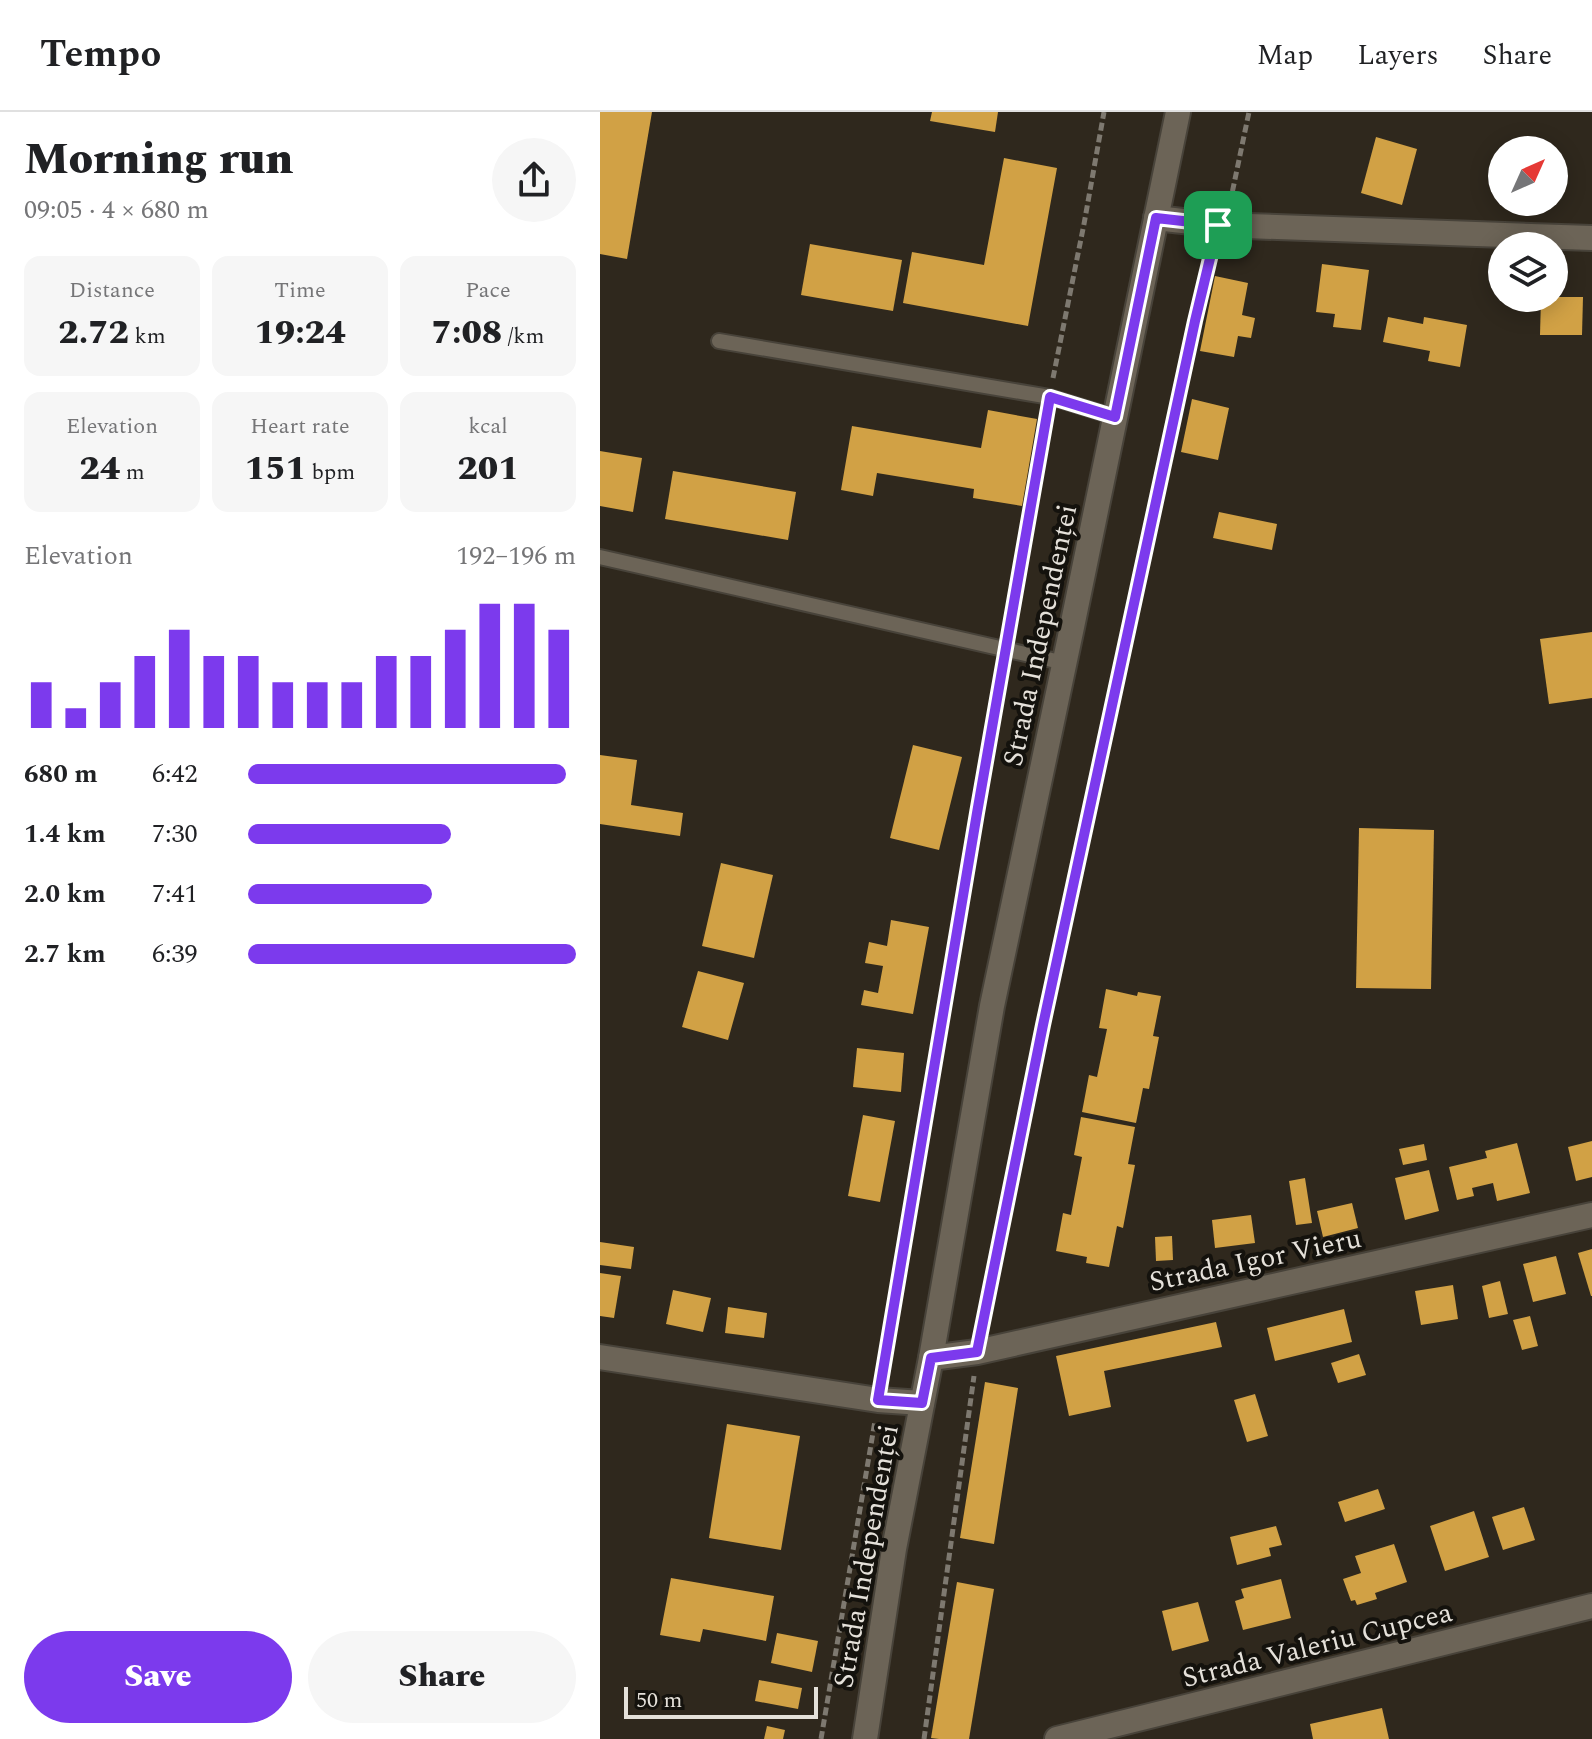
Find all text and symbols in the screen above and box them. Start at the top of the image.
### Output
text: Tempo [40,26,161,84]
text: Map [1257,34,1313,77]
text: Layers [1357,34,1439,77]
text: Share [1483,34,1552,77]
text: Morning run [24,126,293,193]
north arrow [1488,136,1568,216]
map controls [1488,136,1568,312]
button: share [492,138,576,222]
text: 09:05 · 4 × 680 m [24,190,209,230]
pin [1184,191,1252,259]
icon: arrive [1196,203,1240,247]
button: layers [1488,232,1568,312]
text: Distance [69,274,155,307]
text: Time [274,274,326,307]
text: Pace [465,274,511,307]
text: 2.72 [58,307,129,359]
text: 19:24 [254,307,346,359]
text: 7:08 [432,307,502,359]
text: km [129,320,166,353]
text: /km [502,320,544,353]
text: Elevation [66,410,158,443]
text: Heart rate [250,410,350,443]
text: kcal [468,410,508,443]
text: 24 [79,443,120,495]
text: 151 [245,443,306,495]
text: 201 [457,443,519,495]
text: m [120,456,145,489]
text: bpm [306,456,355,489]
street label: Strada Independenței [992,500,1089,770]
text: Elevation [24,536,133,576]
text: 192–196 m [456,536,576,576]
text: 680 m [24,754,98,794]
text: 6:42 [152,754,198,794]
text: 1.4 km [24,814,106,854]
text: 7:30 [152,814,198,854]
text: 2.0 km [24,874,106,914]
text: 7:41 [152,874,198,914]
text: 2.7 km [24,934,106,974]
text: 6:39 [152,934,198,974]
street label: Strada Igor Vieru [1145,1217,1365,1304]
street label: Strada Independenței [822,1421,911,1691]
street label: Strada Valeriu Cupcea [1178,1591,1457,1700]
button: Save [24,1631,292,1723]
button: Share [308,1631,576,1723]
scale bar [624,1683,818,1719]
text: 50 m [636,1684,682,1717]

